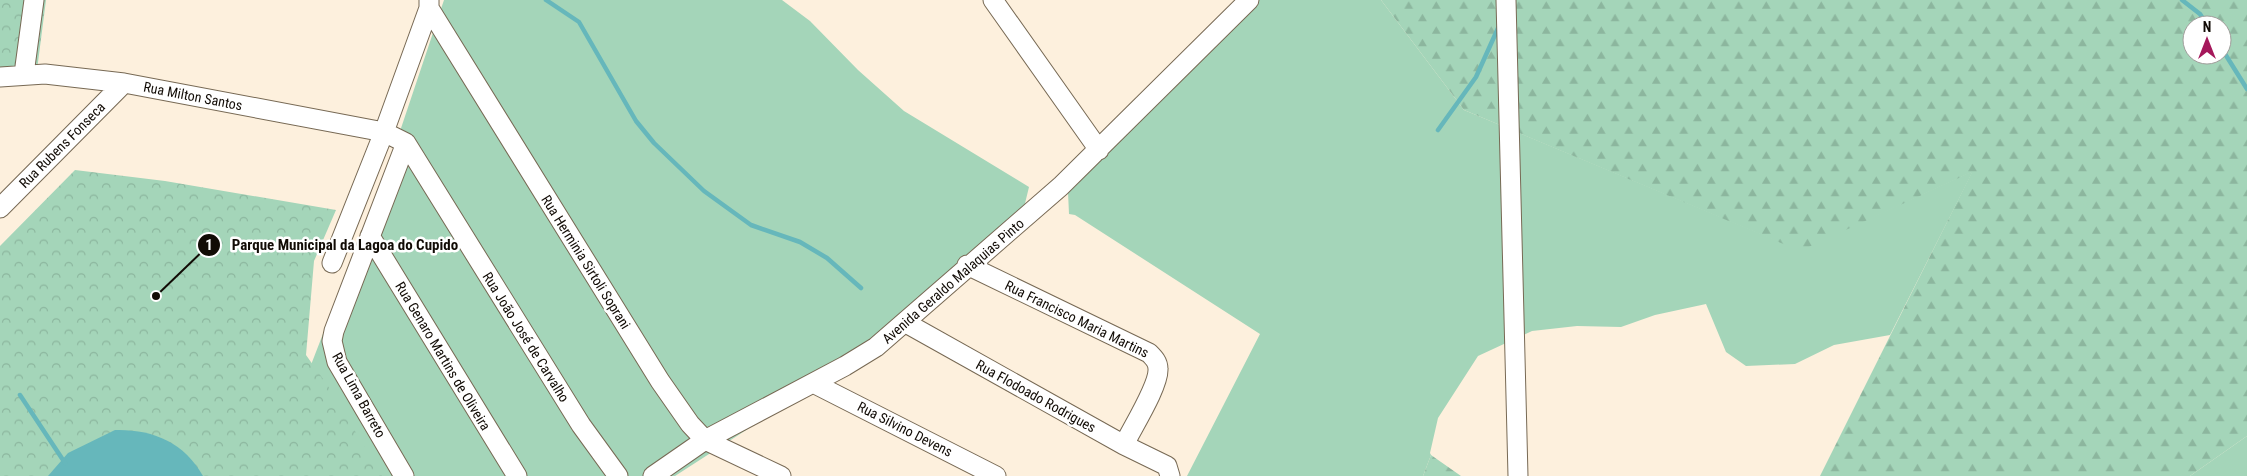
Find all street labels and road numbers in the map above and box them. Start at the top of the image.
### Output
street label: Rua Milton Santos [142,79,244,113]
street label: Rua Rubens Fonseca [16,99,108,191]
street label: Rua Herminia Sirtoli Soprani [538,192,634,332]
street label: Avenida Geraldo Malaquias Pinto [879,215,1027,347]
street label: Rua João José de Carvalho [479,269,573,405]
street label: Rua Francisco Maria Martins [1002,277,1152,361]
street label: Rua Genaro Martins de Oliveira [392,279,494,433]
street label: Rua Lima Barreto [329,350,389,440]
street label: Rua Flodoado Rodrigues [973,356,1099,436]
street label: Rua Silvino Devens [855,398,955,460]

